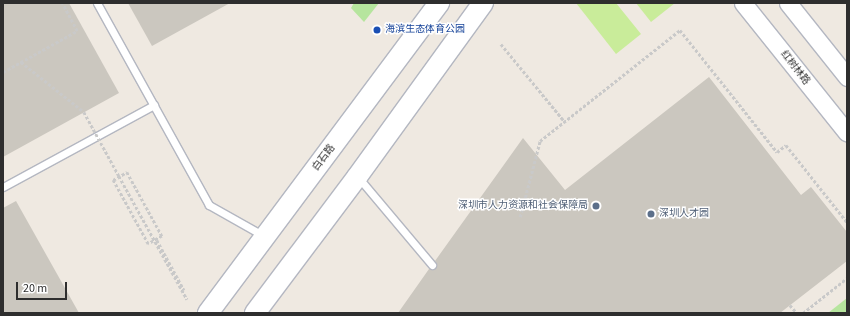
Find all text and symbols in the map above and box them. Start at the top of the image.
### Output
place label: 海滨生态体育公园 [385,24,465,36]
marker: 海滨生态体育公园 [372,25,382,35]
street label: 红树林路 [778,49,812,87]
street label: 白石路 [310,142,338,174]
place label: 深圳市人力资源和社会保障局 [458,200,588,212]
marker: 深圳市人力资源和社会保障局 [591,201,601,211]
place label: 深圳人才园 [659,208,709,220]
marker: 深圳人才园 [646,209,656,219]
scale bar [18,274,69,300]
text: 20 m [23,280,47,297]

